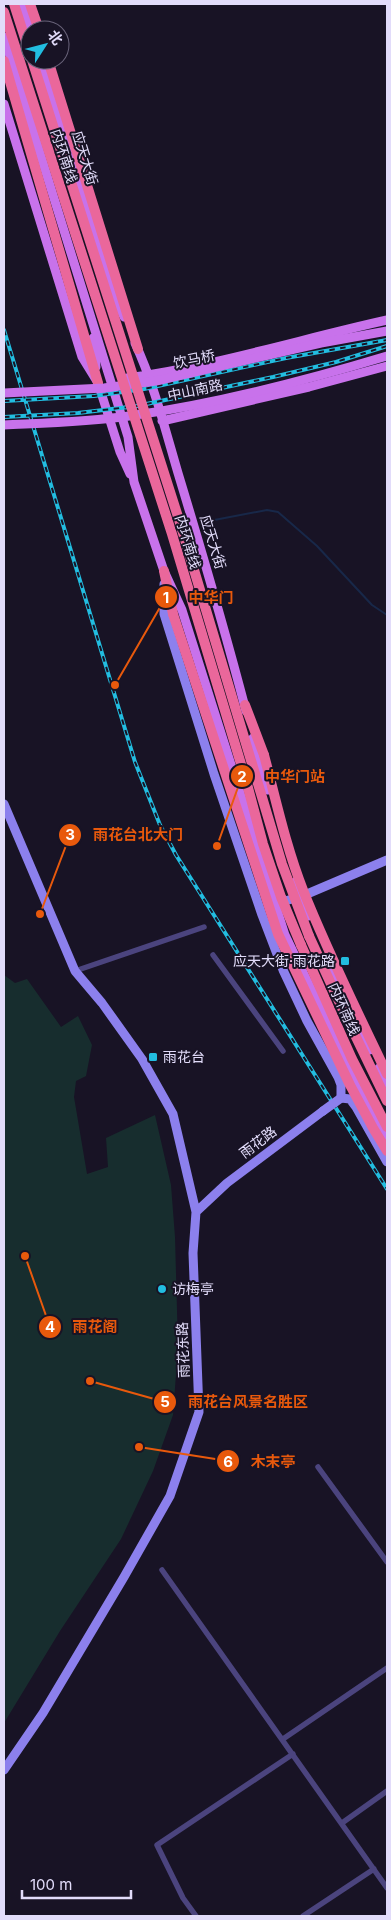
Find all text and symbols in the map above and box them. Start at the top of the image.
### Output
north arrow [20,20,70,70]
text: 北 [45,26,67,48]
street label: 内环南线 [48,127,81,185]
street label: 应天大街 [69,129,102,187]
street label: 饮马桥 [172,346,216,371]
street label: 中山南路 [166,375,224,404]
street label: 内环南线 [172,513,205,571]
street label: 应天大街 [197,513,230,571]
callout: 中华门 [154,582,244,612]
text: 1 [163,588,169,607]
text: 中华门 [188,588,234,607]
callout: 中华门站 [230,761,335,791]
text: 2 [237,767,247,786]
text: 中华门站 [265,767,325,786]
callout: 雨花台北大门 [58,820,193,850]
text: 3 [65,825,75,844]
text: 雨花台北大门 [93,825,183,844]
place label: 应天大街·雨花路 [233,952,335,969]
marker: 应天大街·雨花路 [339,955,351,967]
street label: 内环南线 [325,980,364,1038]
place label: 雨花台 [163,1048,205,1065]
marker: 雨花台 [147,1051,159,1063]
street label: 雨花路 [236,1122,280,1161]
place label: 访梅亭 [172,1280,214,1297]
marker: 访梅亭 [156,1283,168,1295]
callout: 雨花阁 [38,1312,128,1342]
text: 4 [45,1317,55,1336]
text: 雨花阁 [72,1317,118,1336]
street label: 雨花东路 [173,1322,192,1378]
callout: 雨花台风景名胜区 [153,1387,318,1417]
text: 5 [160,1392,170,1411]
text: 雨花台风景名胜区 [188,1392,308,1411]
callout: 木末亭 [216,1446,306,1476]
text: 6 [223,1452,233,1471]
text: 木末亭 [250,1452,296,1471]
scale bar [22,1868,131,1900]
text: 100 m [30,1875,72,1894]

